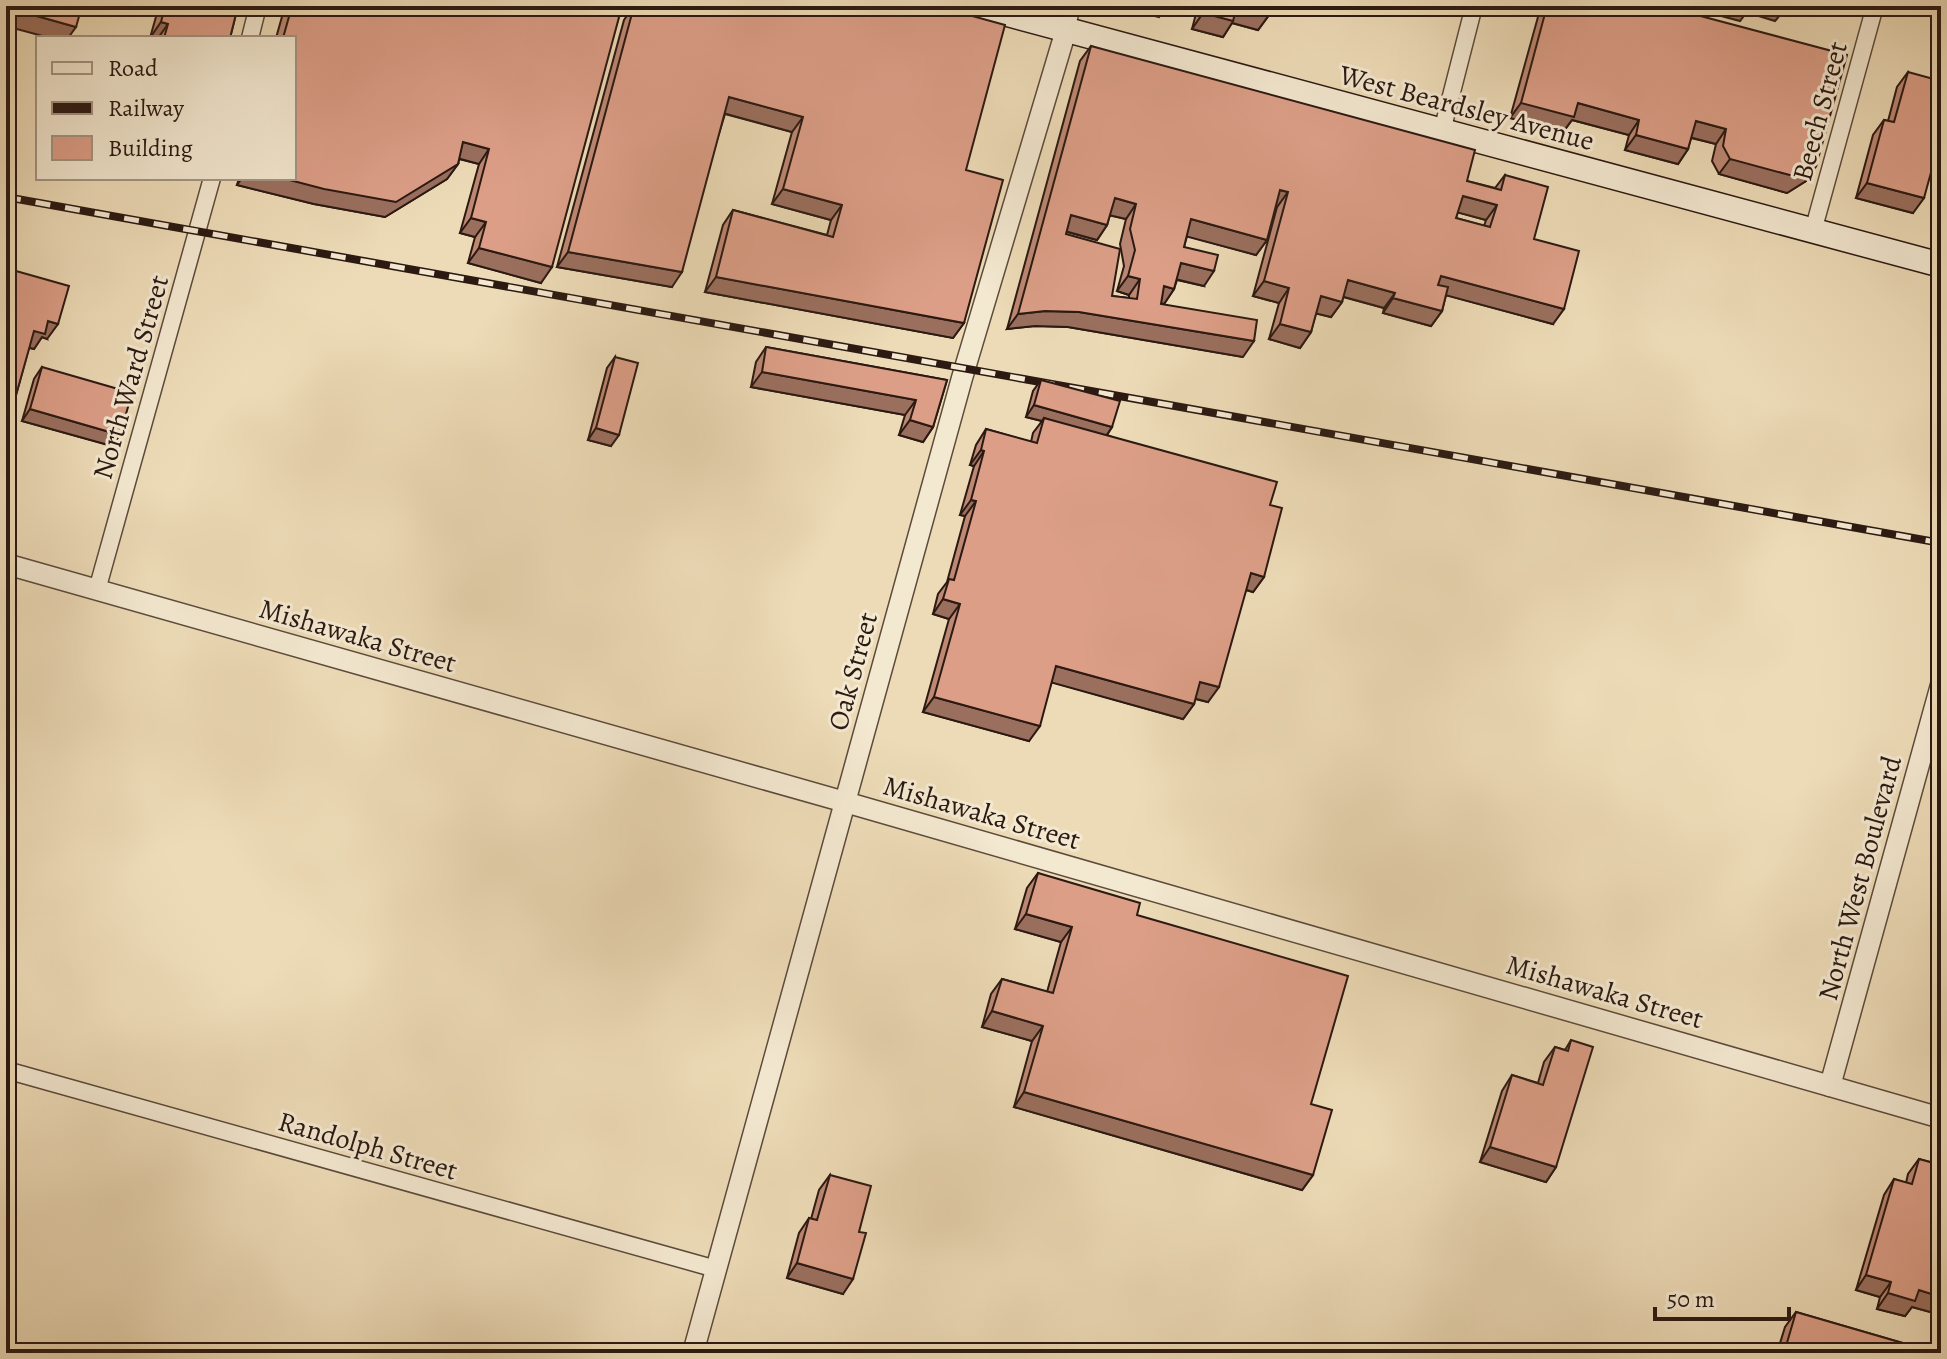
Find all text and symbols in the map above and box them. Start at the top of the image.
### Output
legend [36,36,296,180]
street label: Beech Street [1783,37,1857,185]
text: Road [108,52,158,84]
street label: West Beardsley Avenue [1334,55,1598,160]
text: Railway [108,92,184,124]
text: Building [108,132,193,164]
street label: North Ward Street [84,271,178,484]
street label: Mishawaka Street [255,590,461,682]
street label: Oak Street [819,608,887,734]
street label: North West Boulevard [1809,751,1911,1005]
street label: Mishawaka Street [879,767,1085,859]
street label: Mishawaka Street [1502,946,1708,1038]
street label: Randolph Street [274,1102,462,1190]
scale bar [1655,1271,1789,1321]
text: 50 m [1667,1283,1715,1315]

